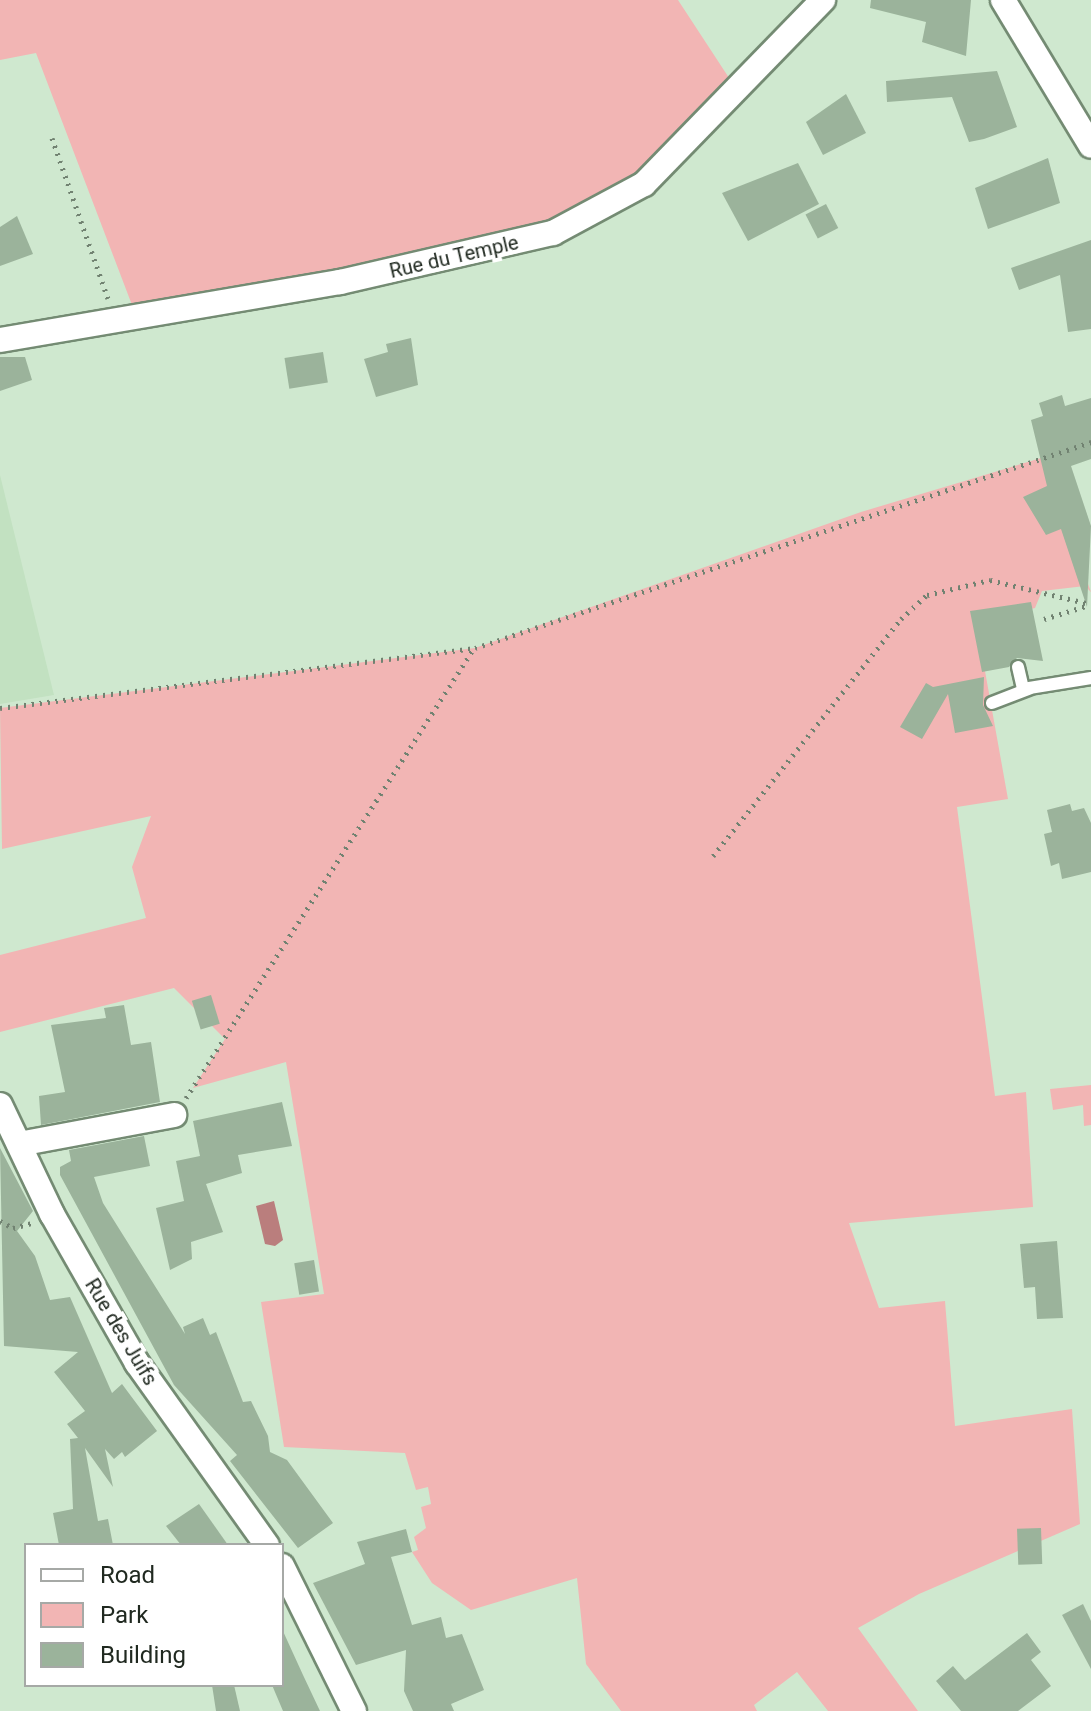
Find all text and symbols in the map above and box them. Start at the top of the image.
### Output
street label: Rue du Temple [387,230,521,284]
street label: Rue des Juifs [80,1274,162,1390]
legend [24,1543,284,1687]
text: Road [100,1561,155,1589]
text: Park [100,1601,148,1629]
text: Building [100,1641,186,1669]

